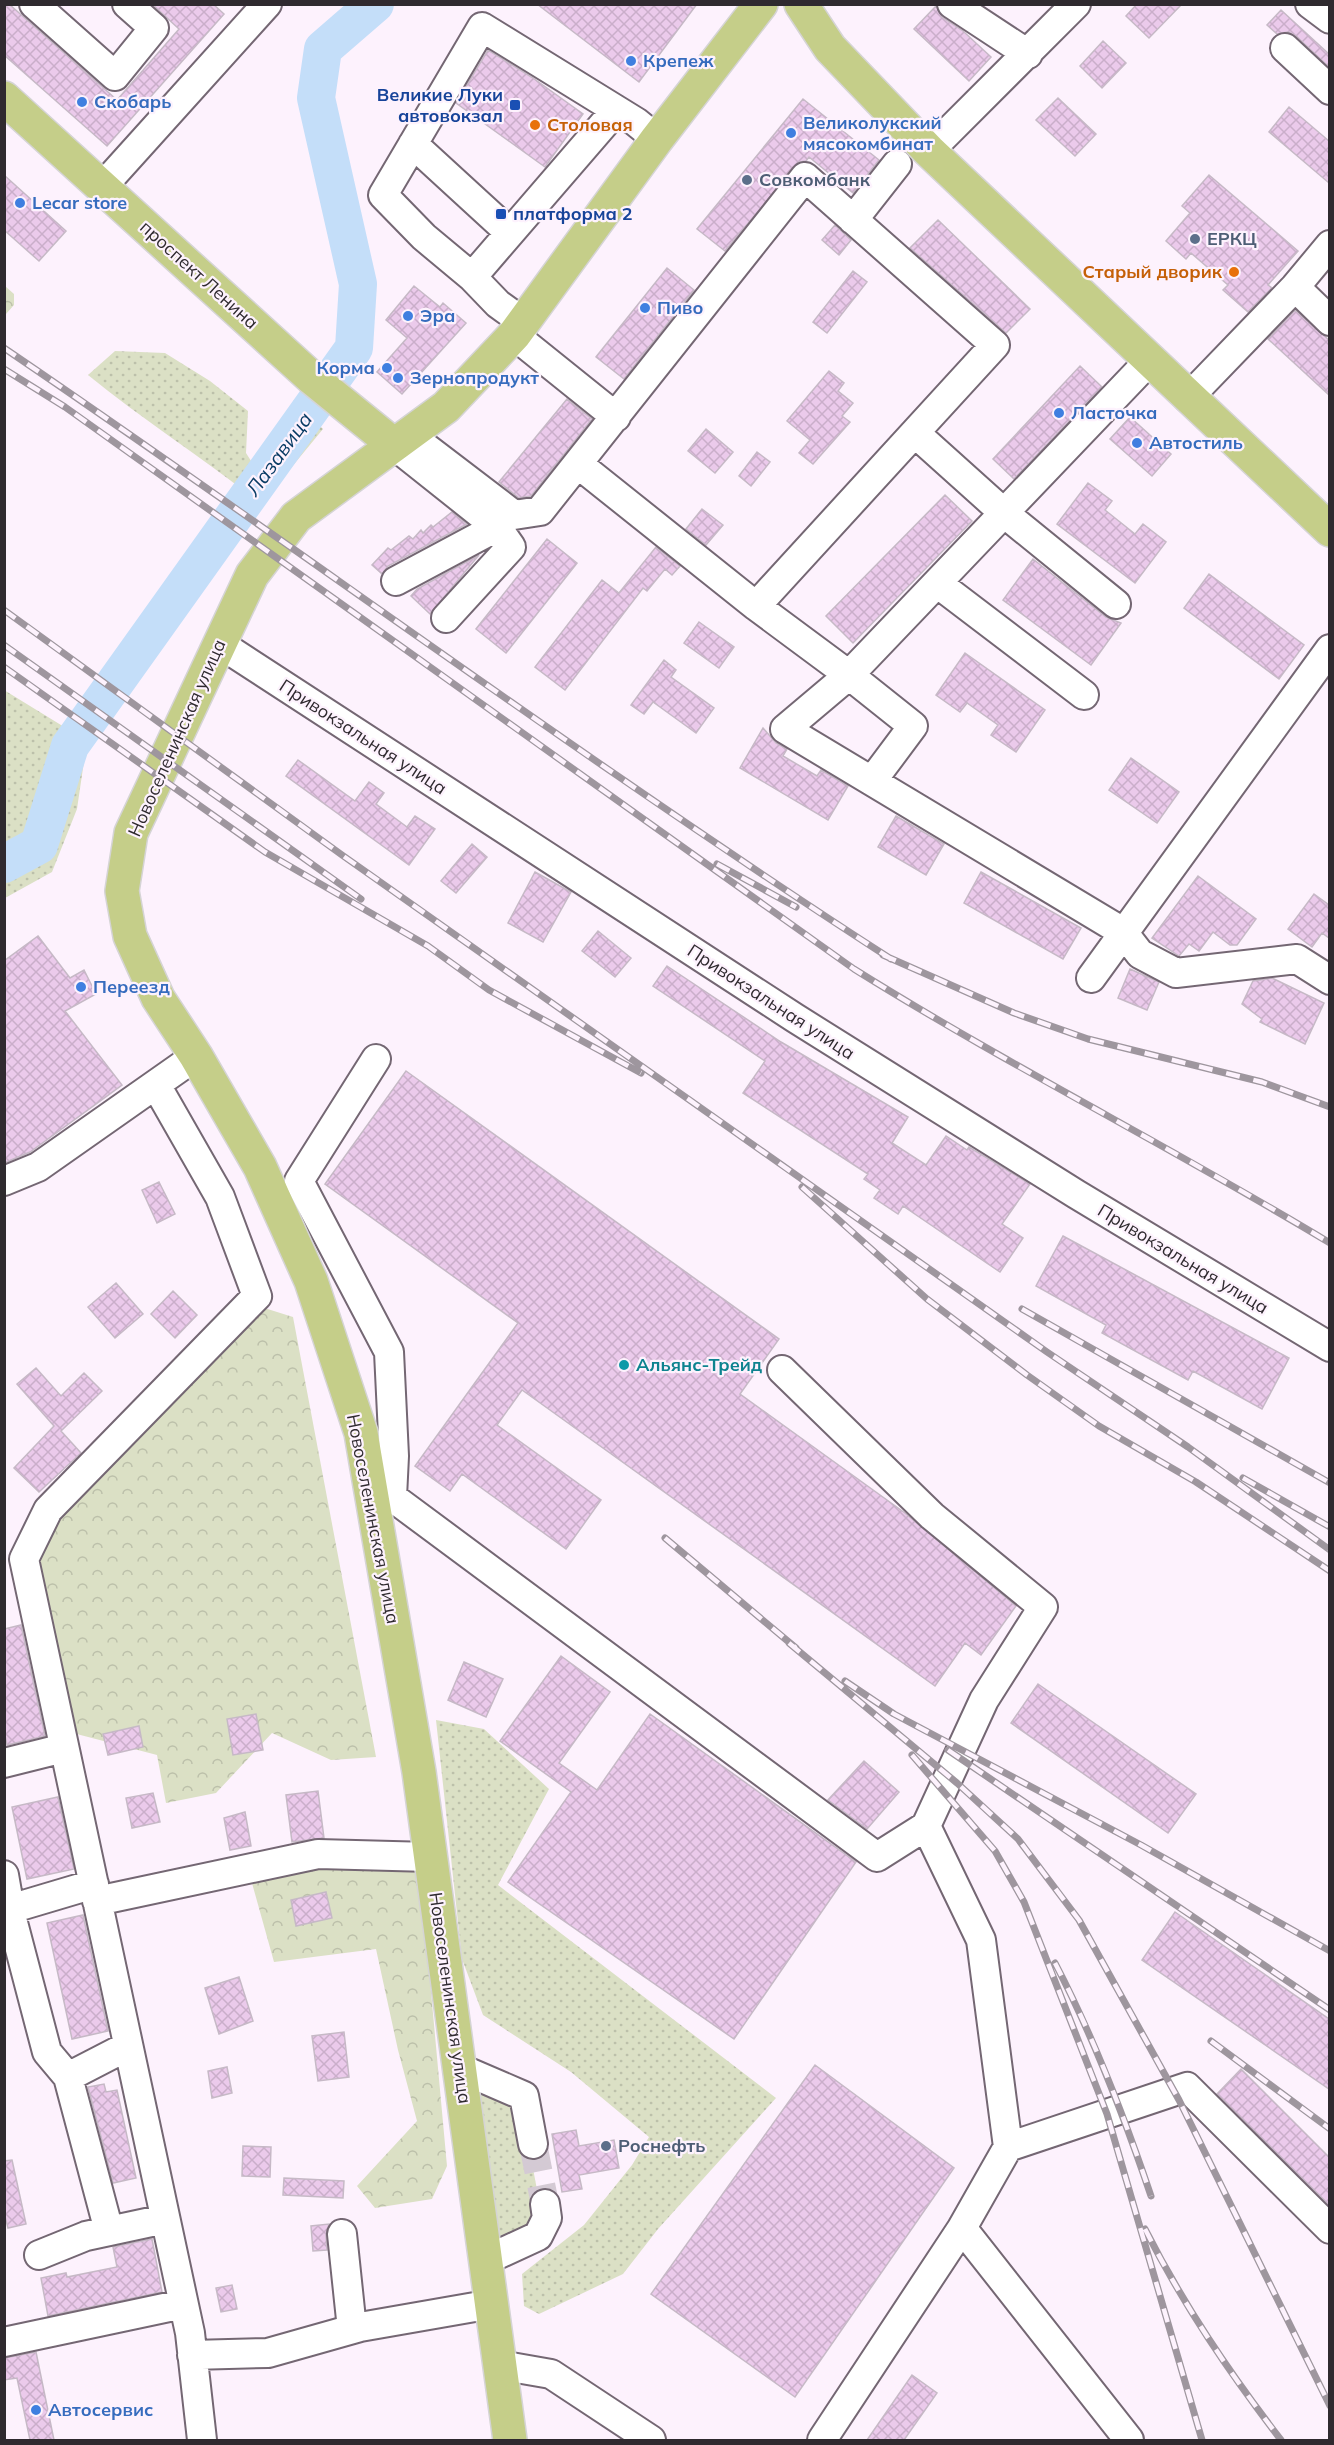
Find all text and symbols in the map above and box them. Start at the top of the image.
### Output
place label: Крепеж [643,49,714,72]
marker: Крепеж [624,54,638,68]
place label: Великие Луки автовокзал [377,83,503,127]
place label: Скобарь [94,90,171,113]
marker: Скобарь [75,95,89,109]
marker: Великие Луки автовокзал [508,98,522,112]
place label: Великолукский мясокомбинат [803,111,942,155]
place label: Столовая [547,113,633,136]
marker: Столовая [528,118,542,132]
marker: Великолукский мясокомбинат [784,126,798,140]
place label: Совкомбанк [759,168,871,191]
marker: Совкомбанк [740,173,754,187]
place label: Lecar store [32,191,127,214]
marker: Lecar store [13,196,27,210]
place label: платформа 2 [513,202,633,225]
marker: платформа 2 [494,207,508,221]
street label: проспект Ленина [135,215,263,334]
place label: ЕРКЦ [1207,227,1257,250]
marker: ЕРКЦ [1188,232,1202,246]
place label: Старый дворик [1082,260,1223,283]
marker: Старый дворик [1227,265,1241,279]
place label: Пиво [657,296,703,319]
marker: Пиво [638,301,652,315]
place label: Эра [420,304,455,327]
marker: Эра [401,309,415,323]
place label: Корма [316,356,375,379]
marker: Корма [380,361,394,375]
place label: Зернопродукт [410,366,539,389]
marker: Зернопродукт [391,371,405,385]
place label: Ласточка [1071,401,1157,424]
marker: Ласточка [1052,406,1066,420]
water label: Лазавица [239,407,317,501]
place label: Автостиль [1149,431,1243,454]
marker: Автостиль [1130,436,1144,450]
street label: Новоселенинская улица [123,636,230,840]
street label: Привокзальная улица [275,674,451,799]
street label: Привокзальная улица [683,939,859,1064]
place label: Переезд [93,975,170,998]
marker: Переезд [74,980,88,994]
street label: Привокзальная улица [1094,1198,1273,1319]
place label: Альянс-Трейд [636,1353,763,1376]
marker: Альянс-Трейд [617,1358,631,1372]
street label: Новоселенинская улица [342,1412,405,1626]
street label: Новоселенинская улица [424,1891,477,2105]
place label: Роснефть [618,2134,705,2157]
marker: Роснефть [599,2139,613,2153]
place label: Автосервис [48,2398,153,2421]
marker: Автосервис [29,2403,43,2417]

